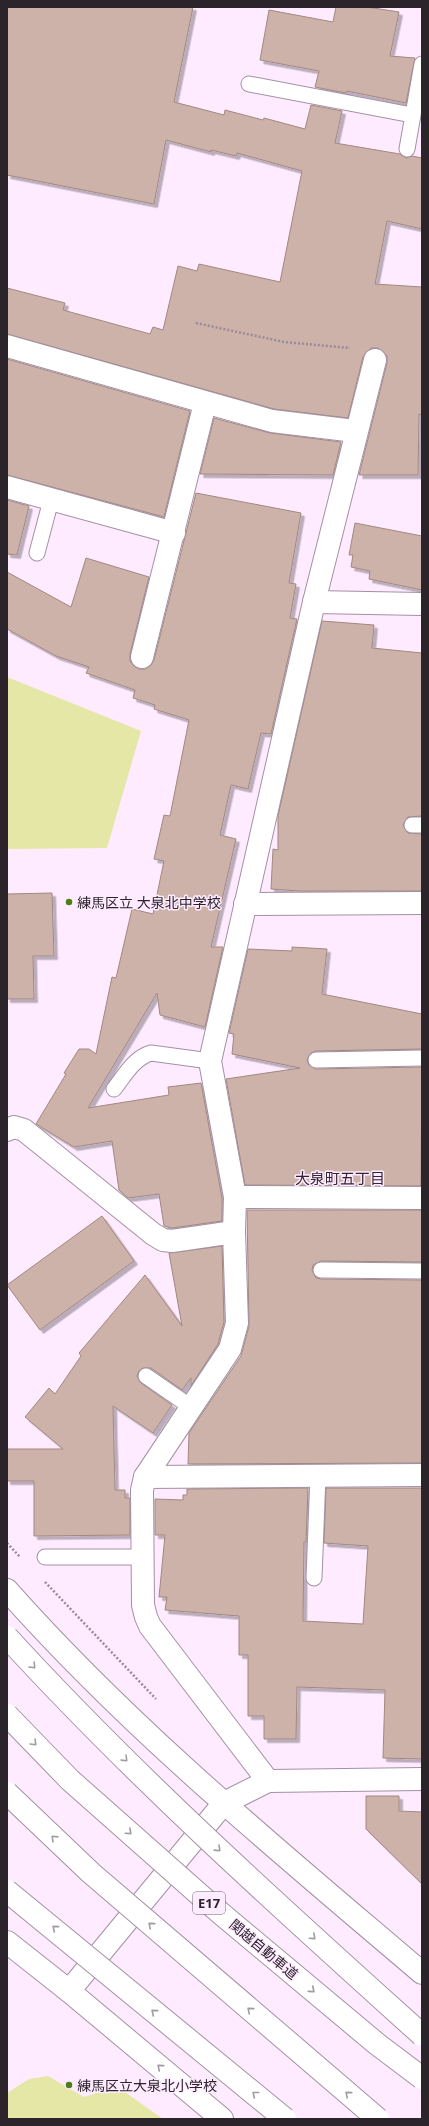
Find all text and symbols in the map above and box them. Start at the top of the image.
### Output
place label: 練馬区立 大泉北中学校 [77,893,221,912]
marker: 練馬区立 大泉北中学校 [64,897,74,907]
district label: 大泉町五丁目 [295,1168,385,1188]
one-way arrow [29,1661,36,1669]
one-way arrow [29,1738,37,1746]
one-way arrow [120,1754,128,1761]
one-way arrow [124,1827,132,1834]
one-way arrow [51,1835,59,1843]
one-way arrow [213,1844,221,1852]
road number: E17 [193,1892,225,1914]
street label: 関越自動車道 [226,1915,302,1983]
one-way arrow [148,1922,156,1929]
one-way arrow [52,1926,59,1933]
one-way arrow [309,1932,316,1939]
one-way arrow [308,1985,315,1992]
one-way arrow [247,2007,254,2014]
one-way arrow [152,2009,159,2016]
one-way arrow [157,2064,164,2071]
place label: 練馬区立大泉北小学校 [77,2076,217,2095]
marker: 練馬区立大泉北小学校 [64,2080,74,2090]
one-way arrow [252,2092,259,2099]
one-way arrow [346,2092,353,2099]

